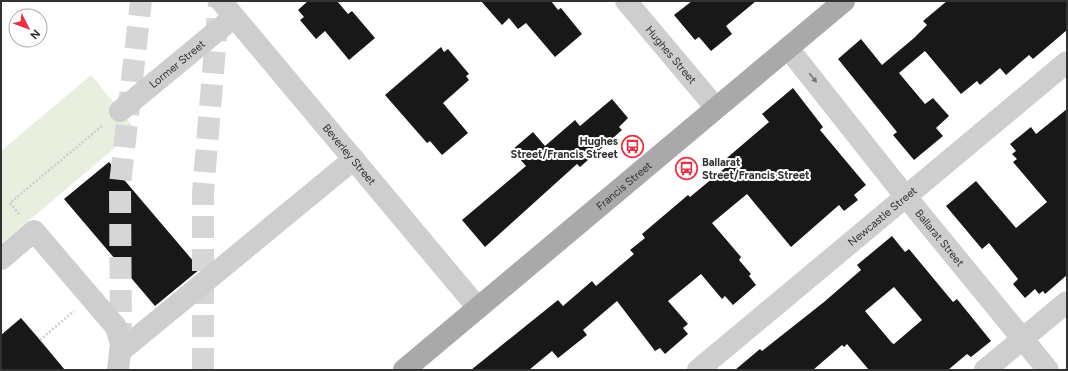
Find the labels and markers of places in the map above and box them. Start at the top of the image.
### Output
bus stop icon: Hughes Street/Francis Street [620,134,646,160]
place label: Hughes Street/Francis Street [511,135,619,161]
bus stop icon: Ballarat Street/Francis Street [674,155,700,181]
place label: Ballarat Street/Francis Street [702,156,810,182]

